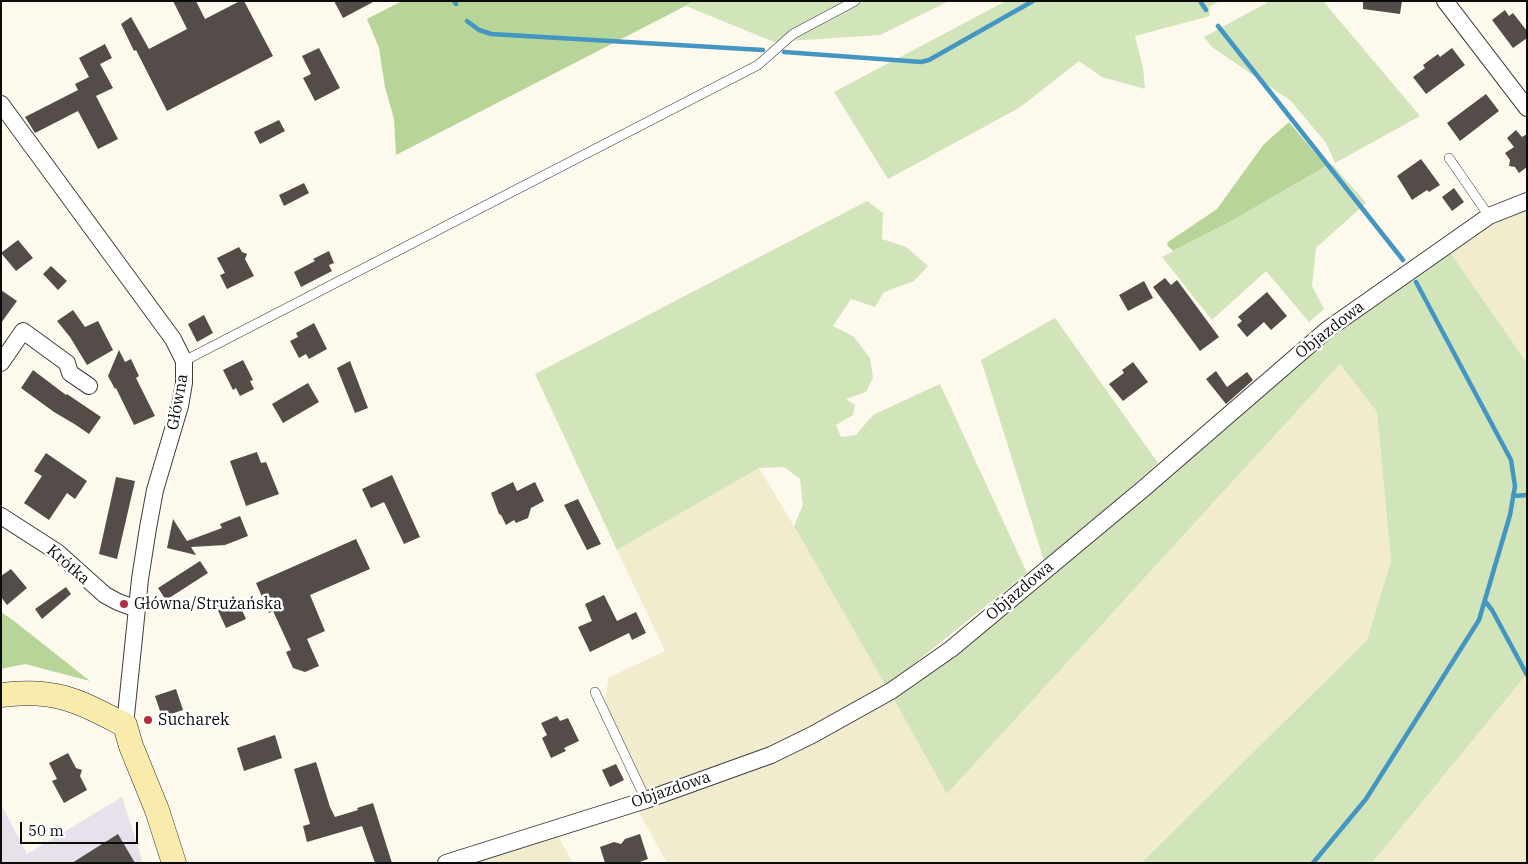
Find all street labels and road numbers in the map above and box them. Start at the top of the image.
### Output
street label: Objazdowa [1292,297,1368,363]
street label: Główna [164,372,192,432]
street label: Krótka [42,541,94,589]
street label: Objazdowa [982,557,1058,625]
street label: Objazdowa [629,768,713,812]

